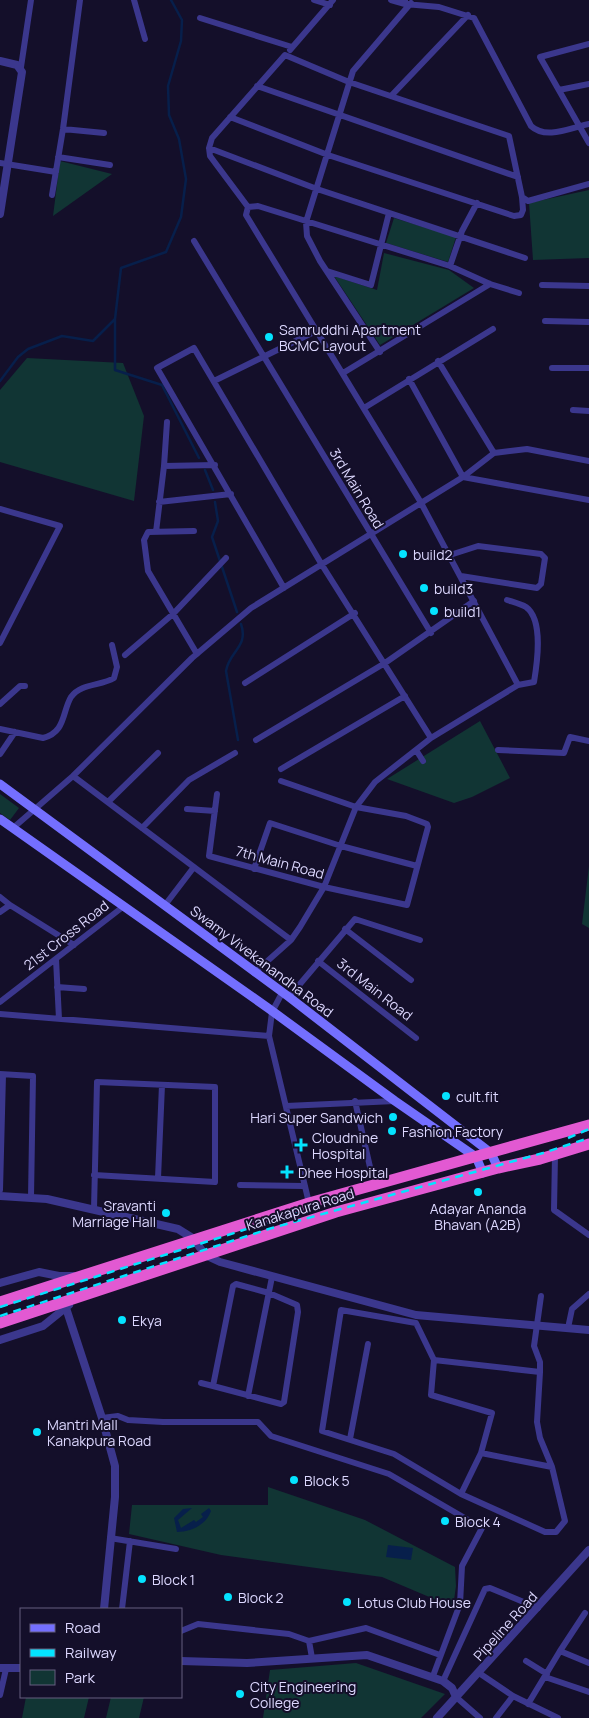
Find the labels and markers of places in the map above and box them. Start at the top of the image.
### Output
place label: Samruddhi Apartment BCMC Layout [279,320,421,355]
marker: Samruddhi Apartment BCMC Layout [263,331,275,343]
place label: build2 [413,545,452,564]
marker: build2 [397,548,409,560]
place label: build3 [434,579,473,598]
marker: build3 [418,582,430,594]
place label: build1 [444,602,481,621]
marker: build1 [428,605,440,617]
place label: cult.fit [456,1087,499,1106]
marker: cult.fit [440,1090,452,1102]
place label: Hari Super Sandwich [250,1108,383,1127]
marker: Hari Super Sandwich [387,1111,399,1123]
place label: Fashion Factory [402,1122,504,1141]
marker: Fashion Factory [386,1125,398,1137]
place label: Cloudnine Hospital [312,1128,378,1163]
marker: Cloudnine Hospital [294,1138,308,1152]
place label: Dhee Hospital [298,1163,388,1182]
marker: Dhee Hospital [280,1165,294,1179]
marker: Adayar Ananda Bhavan (A2B) [472,1186,484,1198]
place label: Sravanti Marriage Hall [72,1196,156,1231]
place label: Adayar Ananda Bhavan (A2B) [430,1199,526,1234]
marker: Sravanti Marriage Hall [160,1207,172,1219]
place label: Ekya [132,1311,162,1330]
marker: Ekya [116,1314,128,1326]
place label: Mantri Mall Kanakpura Road [47,1415,151,1450]
marker: Mantri Mall Kanakpura Road [31,1426,43,1438]
place label: Block 5 [304,1471,350,1490]
marker: Block 5 [288,1474,300,1486]
place label: Block 4 [455,1512,501,1531]
marker: Block 4 [439,1515,451,1527]
place label: Block 1 [152,1570,195,1589]
marker: Block 1 [136,1573,148,1585]
place label: Block 2 [238,1588,284,1607]
marker: Block 2 [222,1591,234,1603]
place label: Lotus Club House [357,1593,471,1612]
marker: Lotus Club House [341,1596,353,1608]
place label: City Engineering College [250,1677,356,1712]
marker: City Engineering College [234,1688,246,1700]

